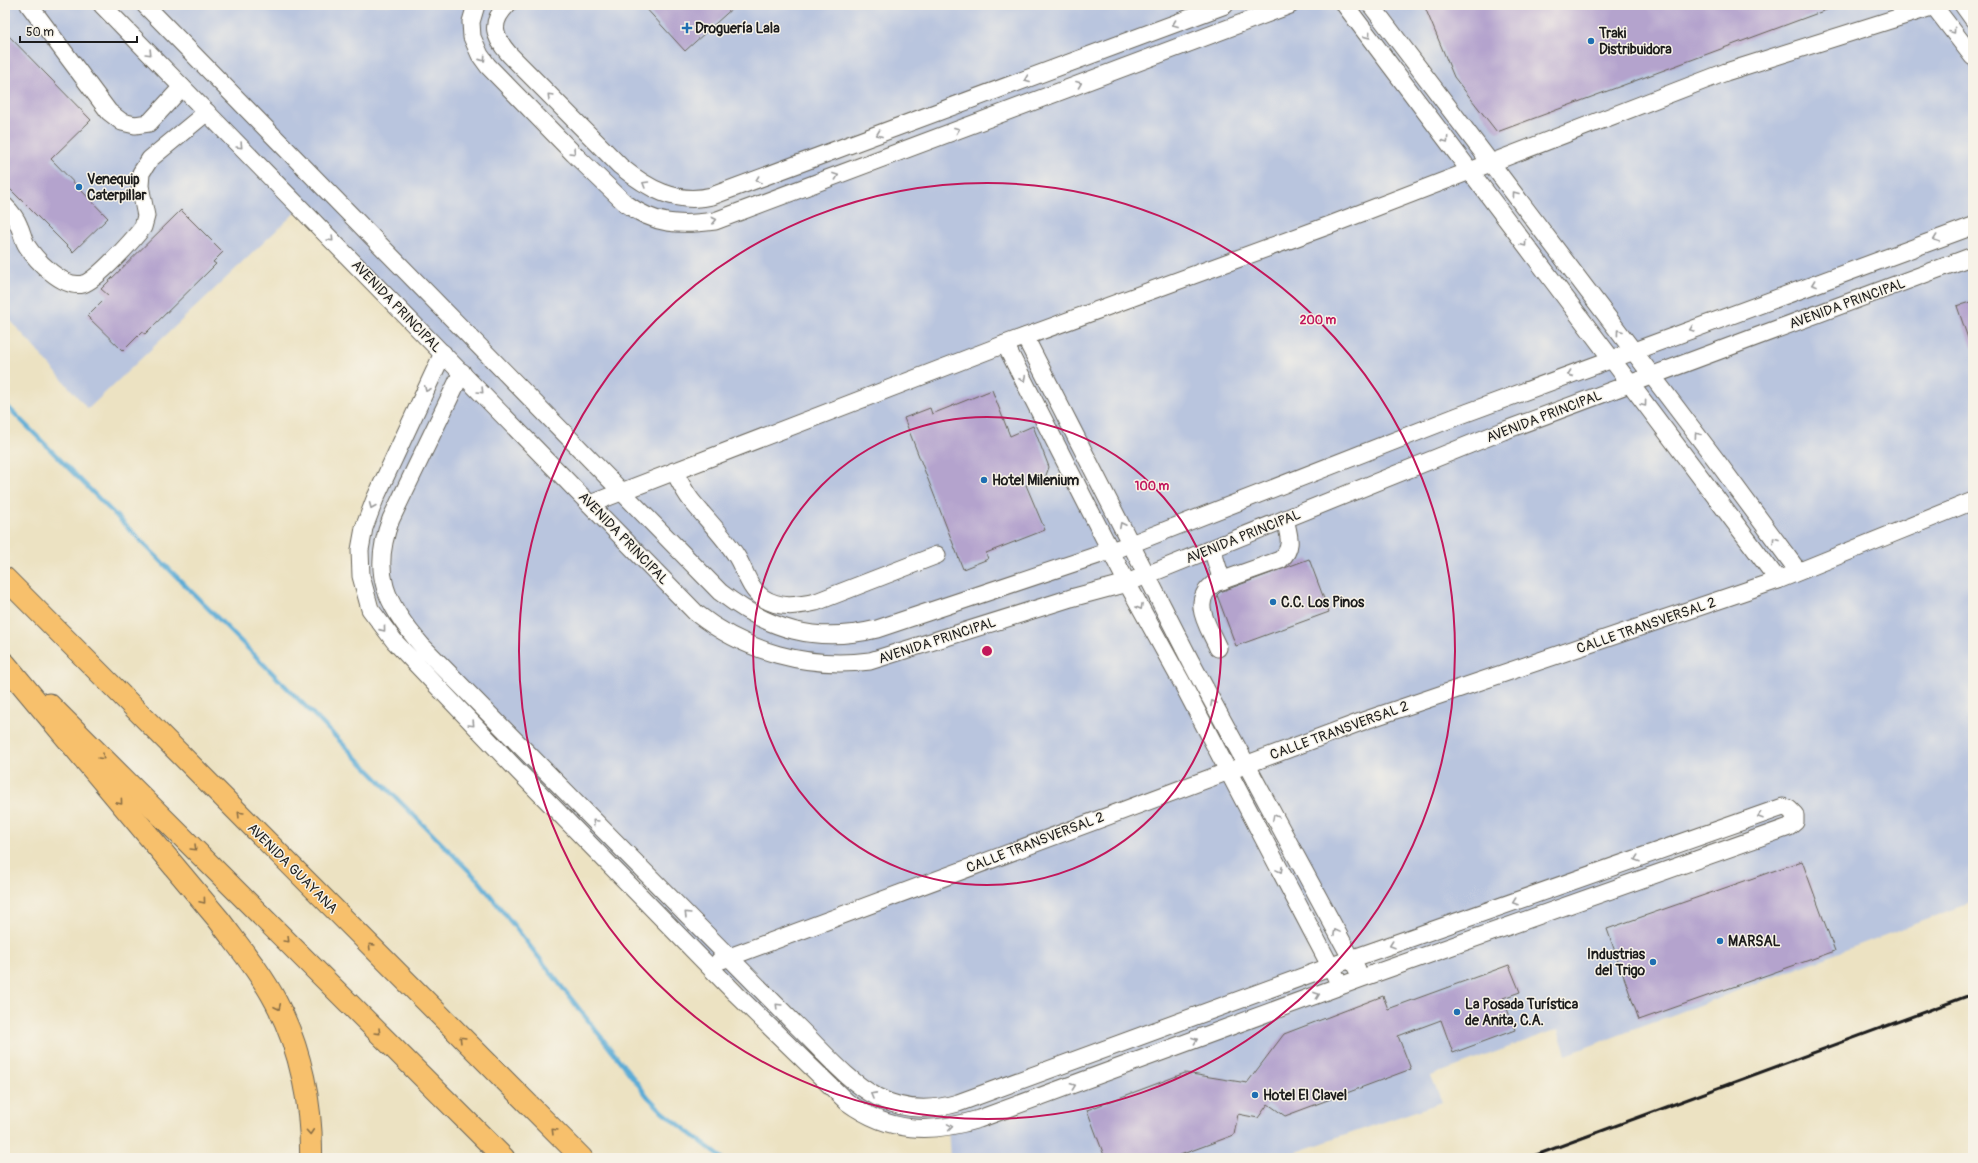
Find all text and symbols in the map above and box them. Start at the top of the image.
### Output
scale bar [20,18,137,44]
one-way arrow [1172,19,1179,27]
place label: Droguería Lala [695,20,780,37]
marker: Droguería Lala [682,23,692,33]
text: 50 m [26,25,54,40]
place label: Traki Distribuidora [1598,25,1672,58]
one-way arrow [1948,27,1955,34]
one-way arrow [1363,32,1370,39]
marker: Traki Distribuidora [1586,36,1596,46]
one-way arrow [144,48,152,56]
one-way arrow [478,54,485,61]
one-way arrow [1024,74,1031,83]
one-way arrow [1075,81,1082,89]
one-way arrow [547,93,555,101]
one-way arrow [954,127,961,135]
one-way arrow [876,130,883,138]
one-way arrow [1442,136,1449,143]
one-way arrow [235,141,243,149]
one-way arrow [568,147,576,155]
place label: Venequip Caterpillar [87,171,148,204]
one-way arrow [832,172,839,181]
one-way arrow [754,175,761,183]
one-way arrow [642,181,649,189]
marker: Venequip Caterpillar [74,182,84,192]
one-way arrow [1513,192,1520,199]
one-way arrow [710,217,717,225]
one-way arrow [326,234,334,242]
one-way arrow [1933,235,1940,243]
one-way arrow [1520,240,1527,247]
street label: AVENIDA PRINCIPAL [348,256,445,356]
street label: AVENIDA PRINCIPAL [1787,274,1908,332]
one-way arrow [1811,280,1818,288]
text: 200 m [1300,313,1337,328]
one-way arrow [1689,325,1696,333]
one-way arrow [1617,329,1624,336]
one-way arrow [1567,370,1574,378]
one-way arrow [1018,375,1026,382]
one-way arrow [424,384,432,392]
one-way arrow [476,386,484,394]
street label: AVENIDA PRINCIPAL [1484,387,1605,446]
one-way arrow [1640,400,1647,407]
one-way arrow [1695,433,1702,440]
place label: Hotel Milenium [992,472,1080,489]
marker: Hotel Milenium [979,475,989,485]
text: 100 m [1135,479,1170,494]
street label: AVENIDA PRINCIPAL [575,488,672,588]
one-way arrow [369,502,377,510]
street label: AVENIDA PRINCIPAL [1183,506,1303,567]
one-way arrow [1119,522,1126,529]
one-way arrow [1772,537,1780,544]
place label: C.C. Los Pinos [1281,594,1365,611]
street label: CALLE TRANSVERSAL 2 [1574,594,1718,657]
marker: C.C. Los Pinos [1268,597,1278,607]
one-way arrow [1135,603,1143,610]
street label: AVENIDA PRINCIPAL [876,613,998,667]
one-way arrow [379,624,386,631]
centre of rings [980,644,994,658]
street label: CALLE TRANSVERSAL 2 [1268,697,1411,763]
one-way arrow [1210,700,1218,707]
one-way arrow [468,719,475,726]
one-way arrow [97,752,105,760]
one-way arrow [115,797,122,804]
street label: CALLE TRANSVERSAL 2 [964,808,1107,877]
one-way arrow [237,811,245,819]
one-way arrow [1757,811,1764,819]
one-way arrow [1272,814,1280,822]
one-way arrow [592,819,600,827]
street label: AVENIDA GUAYANA [244,820,341,917]
one-way arrow [190,843,197,851]
one-way arrow [1634,854,1641,863]
one-way arrow [1275,866,1283,873]
one-way arrow [198,897,205,904]
one-way arrow [1511,897,1518,906]
one-way arrow [684,911,691,919]
one-way arrow [1334,929,1341,936]
place label: MARSAL [1728,933,1781,950]
one-way arrow [282,935,290,943]
marker: MARSAL [1715,936,1725,946]
one-way arrow [1389,940,1396,949]
one-way arrow [368,943,376,951]
place label: Industrias del Trigo [1587,946,1646,979]
marker: Industrias del Trigo [1648,957,1658,967]
one-way arrow [1313,992,1320,1000]
place label: La Posada Turística de Anita, C.A. [1465,996,1579,1029]
one-way arrow [273,1003,281,1010]
one-way arrow [775,1003,783,1011]
marker: La Posada Turística de Anita, C.A. [1452,1007,1462,1017]
one-way arrow [374,1027,381,1035]
one-way arrow [459,1036,467,1044]
one-way arrow [1191,1037,1198,1045]
one-way arrow [1069,1082,1076,1090]
place label: Hotel El Clavel [1263,1087,1347,1104]
marker: Hotel El Clavel [1250,1090,1260,1100]
one-way arrow [870,1092,877,1100]
one-way arrow [947,1123,953,1132]
one-way arrow [551,1128,559,1136]
one-way arrow [305,1129,314,1135]

